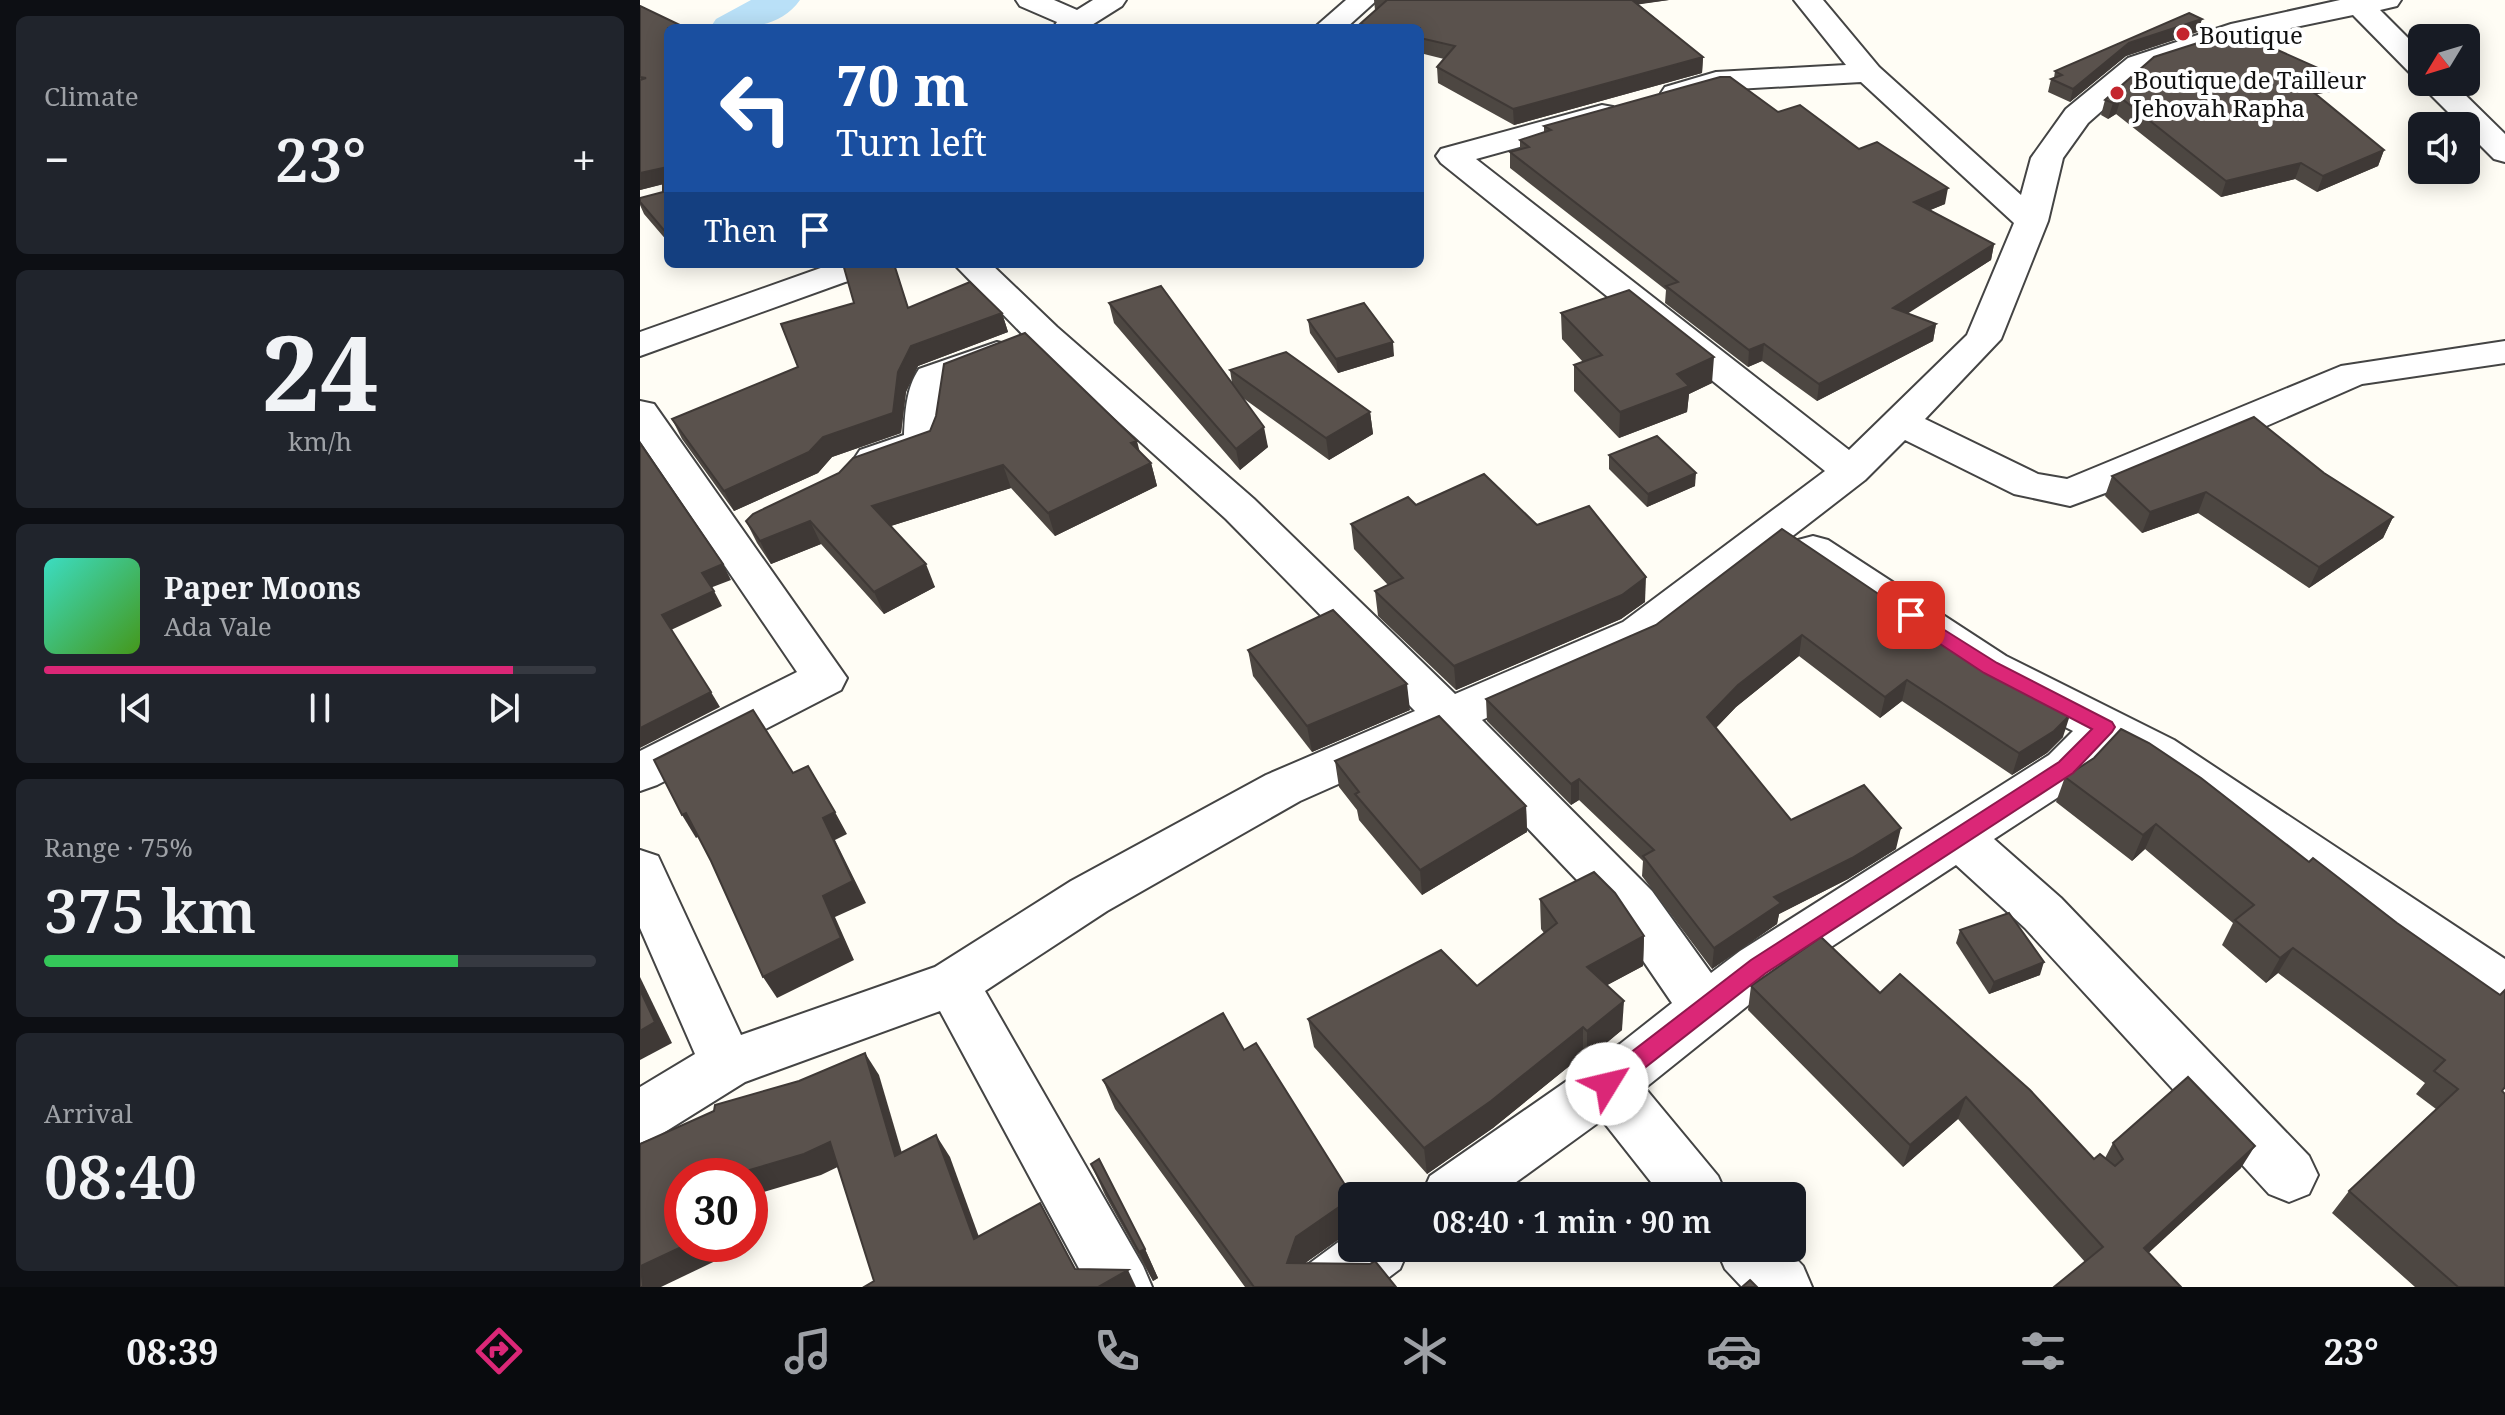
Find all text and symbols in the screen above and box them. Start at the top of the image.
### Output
place label: Boutique [2199,18,2303,51]
north arrow [2408,24,2480,96]
map controls [2408,24,2480,184]
marker: Boutique [2174,25,2192,43]
text: 70 m [836,46,969,122]
icon: left [704,56,808,160]
place label: Boutique de Tailleur Jehovah Rapha [2132,63,2366,124]
text: Climate [44,78,139,114]
marker: Boutique de Tailleur Jehovah Rapha [2108,84,2126,102]
button: sound [2408,112,2480,184]
text: 23° [275,118,366,200]
text: Turn left [836,118,987,167]
text: − [44,129,69,189]
text: + [571,129,596,189]
icon: arrive [793,208,837,252]
text: Then [704,210,777,251]
text: 24 [261,300,379,441]
text: km/h [288,423,352,459]
text: Paper Moons [164,567,361,608]
pin [1877,581,1945,649]
icon: arrive [1889,593,1933,637]
text: Ada Vale [164,608,272,644]
icon: previous [114,686,158,730]
icon: pause [298,686,342,730]
icon: next [482,686,526,730]
text: Range · 75% [44,829,193,865]
text: 375 km [44,869,256,951]
position arrow [1565,1042,1649,1126]
text: Arrival [44,1095,133,1131]
text: 08:40 [44,1135,197,1217]
speed limit sign: 30 [664,1158,768,1262]
text: 08:40 · 1 min · 90 m [1433,1201,1711,1242]
icon: directions [471,1323,527,1379]
icon: music [780,1323,836,1379]
icon: phone [1089,1323,1145,1379]
icon: climate [1397,1323,1453,1379]
icon: car [1706,1323,1762,1379]
icon: filters [2015,1323,2071,1379]
text: 08:39 [126,1327,219,1376]
text: 23° [2323,1327,2379,1376]

